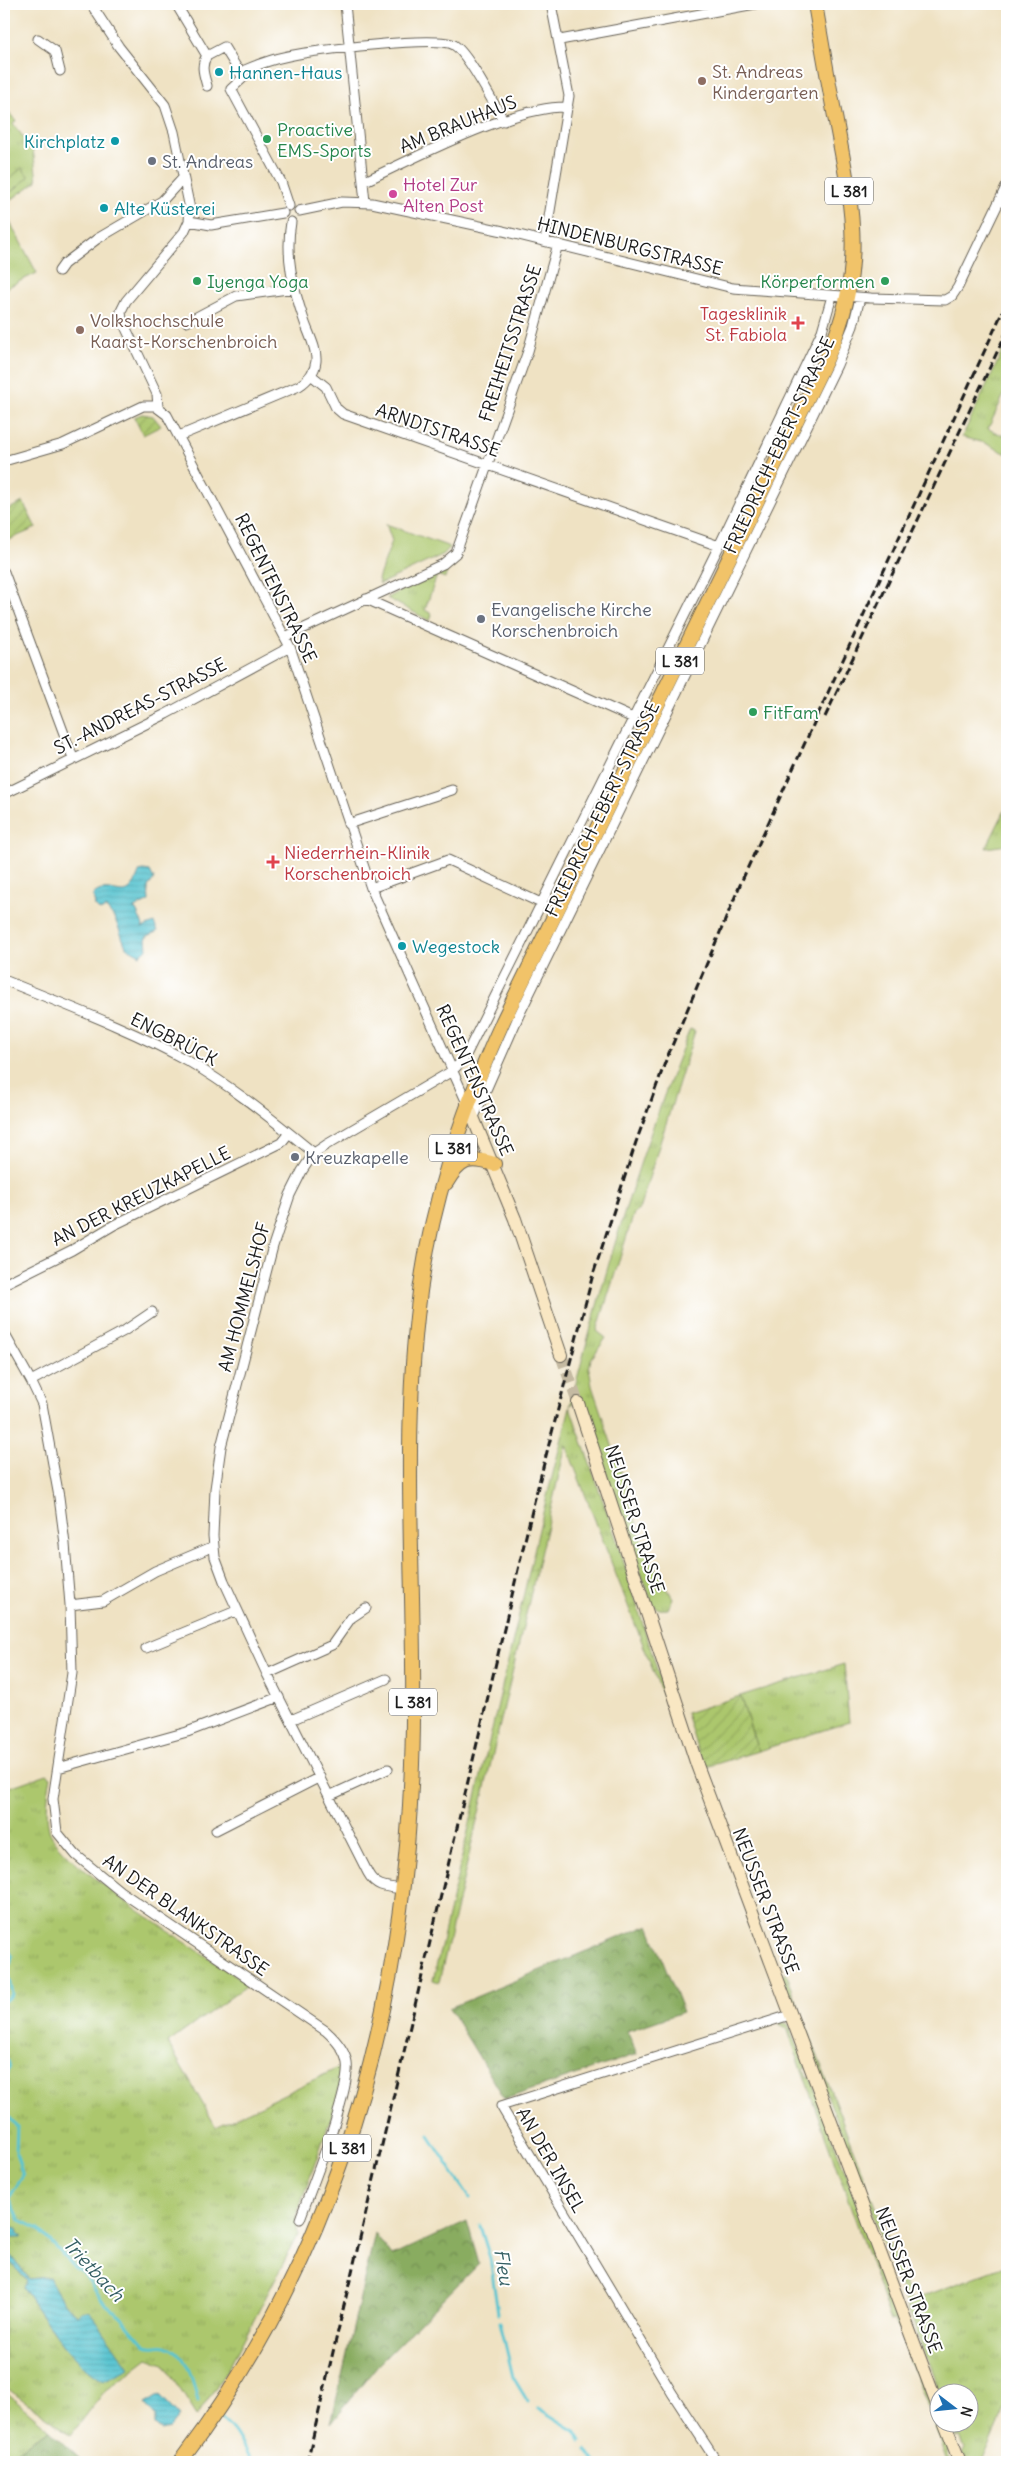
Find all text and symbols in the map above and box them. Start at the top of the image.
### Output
place label: St. Andreas Kindergarten [712,60,819,104]
place label: Hannen-Haus [229,61,343,84]
marker: Hannen-Haus [213,66,225,78]
marker: St. Andreas Kindergarten [696,75,708,87]
street label: AM BRAUHAUS [396,90,520,158]
place label: Proactive EMS-Sports [277,118,371,162]
place label: Kirchplatz [24,130,105,153]
marker: Proactive EMS-Sports [261,133,273,145]
marker: Kirchplatz [109,135,121,147]
place label: St. Andreas [162,150,253,173]
marker: St. Andreas [146,155,158,167]
place label: Hotel Zur Alten Post [403,173,484,217]
road number: L 381 [825,178,873,205]
marker: Hotel Zur Alten Post [387,188,399,200]
place label: Alte Küsterei [114,197,215,220]
marker: Alte Küsterei [98,202,110,214]
street label: HINDENBURGSTRASSE [535,212,725,280]
street label: FREIHEITSSTRASSE [474,262,546,424]
place label: Iyenga Yoga [207,270,309,293]
place label: Körperformen [760,270,875,293]
marker: Iyenga Yoga [191,275,203,287]
marker: Körperformen [879,275,891,287]
place label: Tagesklinik St. Fabiola [700,302,787,346]
place label: Volkshochschule Kaarst-Korschenbroich [90,309,277,353]
marker: Tagesklinik St. Fabiola [791,316,805,330]
marker: Volkshochschule Kaarst-Korschenbroich [74,324,86,336]
street label: FRIEDRICH-EBERT-STRASSE [719,333,839,557]
street label: ARNDTSTRASSE [373,398,503,462]
street label: REGENTENSTRASSE [230,510,322,666]
place label: Evangelische Kirche Korschenbroich [491,598,652,642]
marker: Evangelische Kirche Korschenbroich [475,613,487,625]
road number: L 381 [656,648,704,674]
street label: ST.-ANDREAS-STRASSE [50,652,230,760]
street label: FRIEDRICH-EBERT-STRASSE [540,697,664,921]
place label: FitFam [763,701,819,724]
marker: FitFam [747,706,759,718]
place label: Niederrhein-Klinik Korschenbroich [284,841,430,885]
marker: Niederrhein-Klinik Korschenbroich [266,855,280,869]
place label: Wegestock [412,935,500,958]
marker: Wegestock [396,940,408,952]
street label: REGENTENSTRASSE [431,1001,519,1159]
street label: ENGBRÜCK [127,1007,221,1071]
road number: L 381 [429,1134,477,1162]
street label: AN DER KREUZKAPELLE [48,1141,234,1251]
place label: Kreuzkapelle [305,1146,409,1169]
marker: Kreuzkapelle [289,1151,301,1163]
street label: AM HOMMELSHOF [213,1220,275,1374]
street label: NEUSSER STRASSE [600,1442,670,1596]
road number: L 381 [389,1688,437,1715]
street label: NEUSSER STRASSE [728,1825,804,1977]
street label: AN DER BLANKSTRASSE [99,1849,273,1981]
street label: AN DER INSEL [512,2103,591,2217]
road number: L 381 [323,2134,371,2162]
street label: NEUSSER STRASSE [871,2204,947,2356]
water label: Trietbach [58,2232,130,2307]
water label: Fleu [489,2247,519,2288]
north arrow [928,2384,978,2434]
text: N [957,2404,976,2419]

